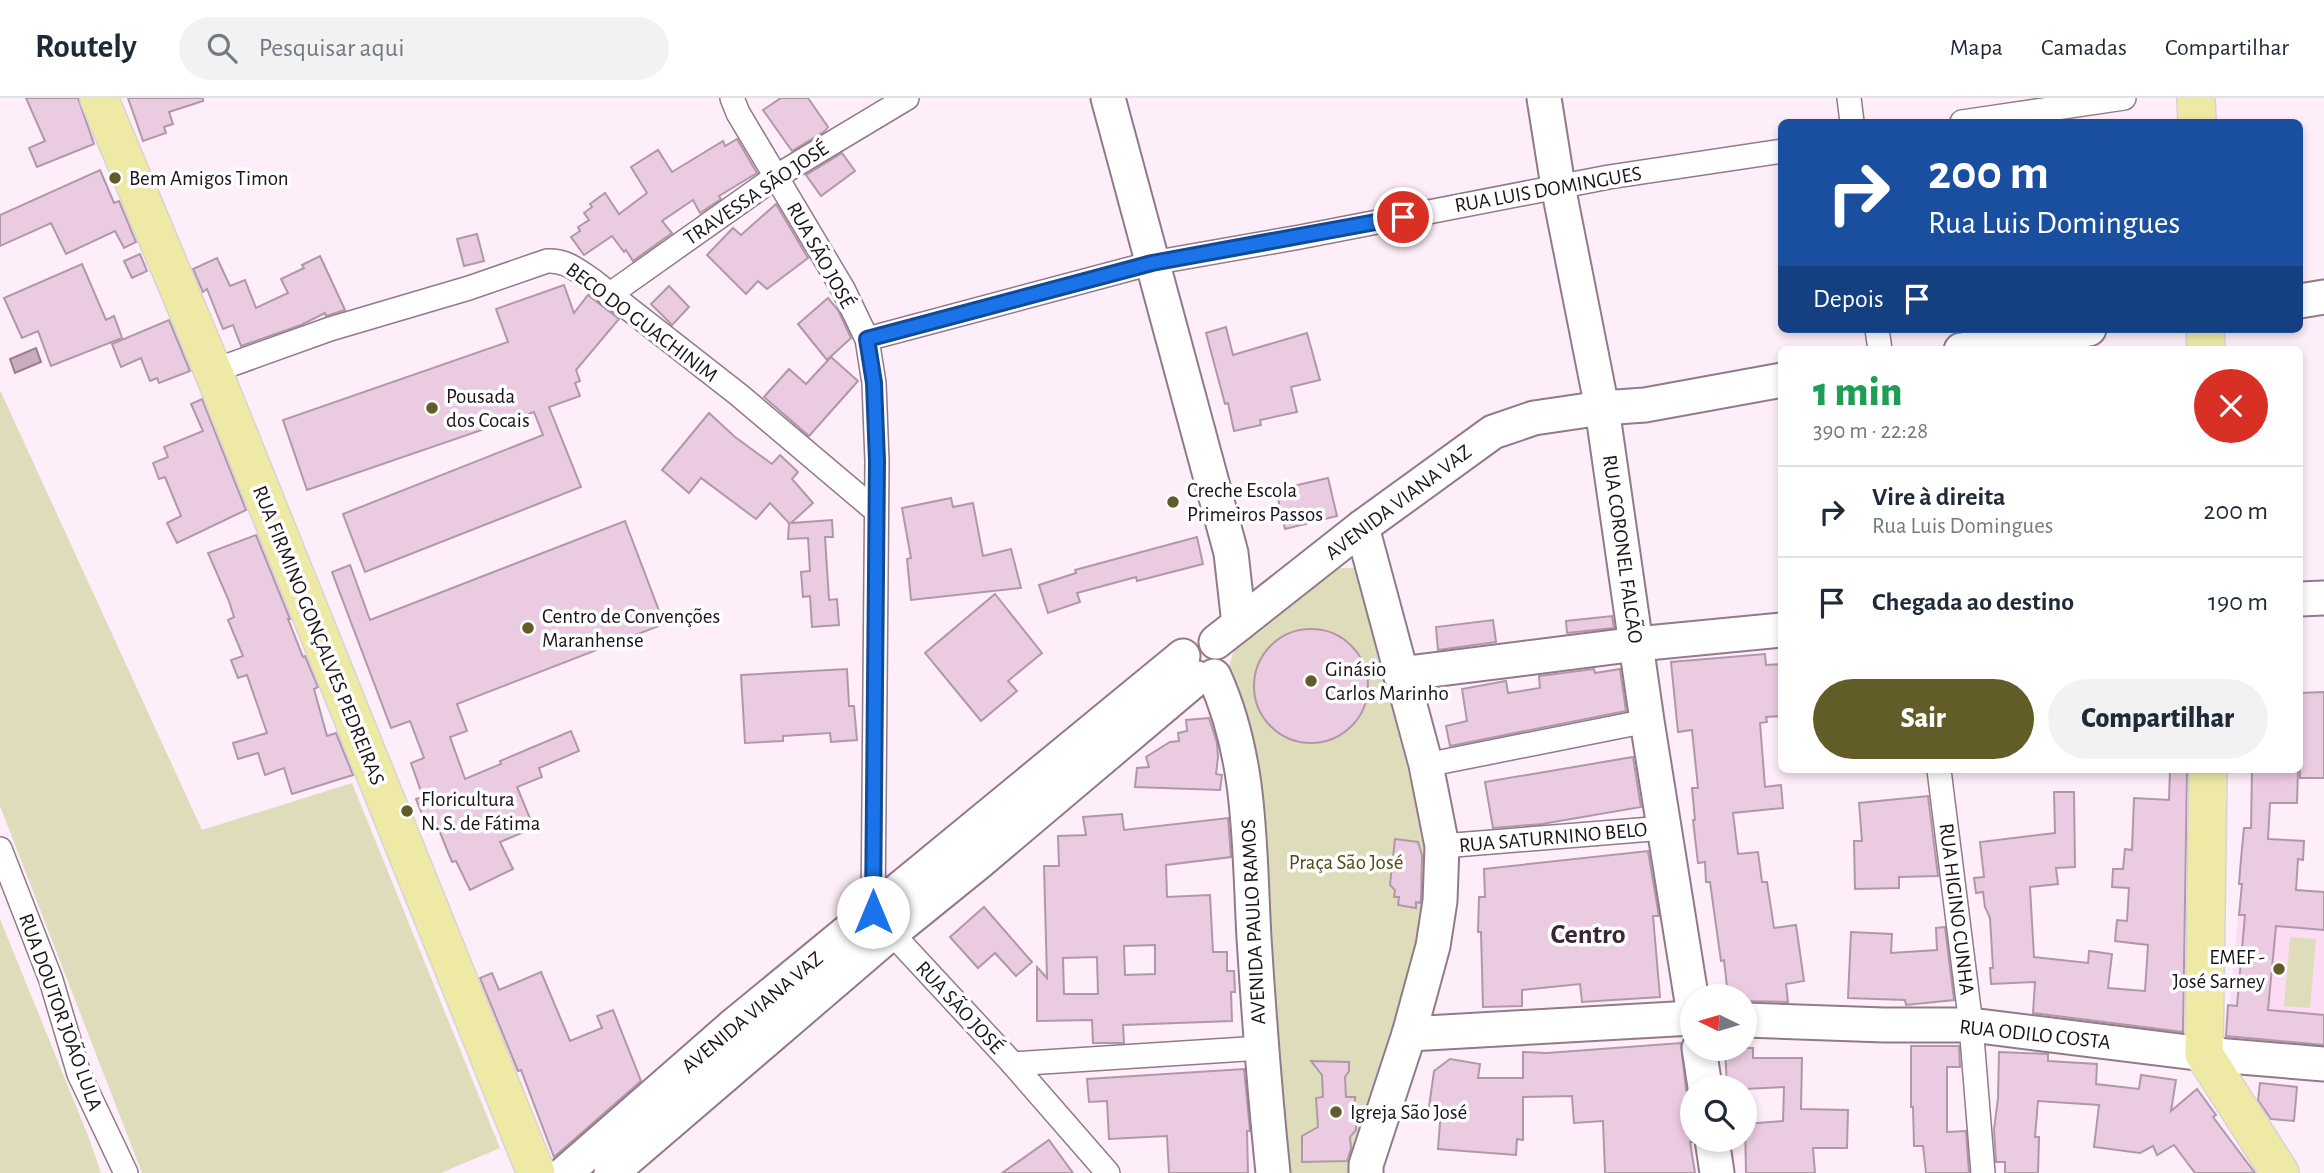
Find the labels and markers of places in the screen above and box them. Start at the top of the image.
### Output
place label: Bem Amigos Timon [129,168,289,189]
marker: Bem Amigos Timon [107,170,123,186]
pin [1373,187,1433,247]
place label: Pousada dos Cocais [446,386,530,431]
marker: Pousada dos Cocais [424,400,440,416]
place label: Creche Escola Primeiros Passos [1187,480,1323,525]
marker: Creche Escola Primeiros Passos [1165,494,1181,510]
place label: Centro de Convenções Maranhense [542,606,720,651]
marker: Centro de Convenções Maranhense [520,620,536,636]
place label: Ginásio Carlos Marinho [1325,659,1449,704]
marker: Ginásio Carlos Marinho [1303,673,1319,689]
place label: Floricultura N. S. de Fátima [421,789,541,834]
marker: Floricultura N. S. de Fátima [399,803,415,819]
place label: EMEF - José Sarney [2172,947,2265,992]
marker: EMEF - José Sarney [2271,961,2287,977]
place label: Igreja São José [1350,1102,1467,1123]
marker: Igreja São José [1328,1104,1344,1120]

